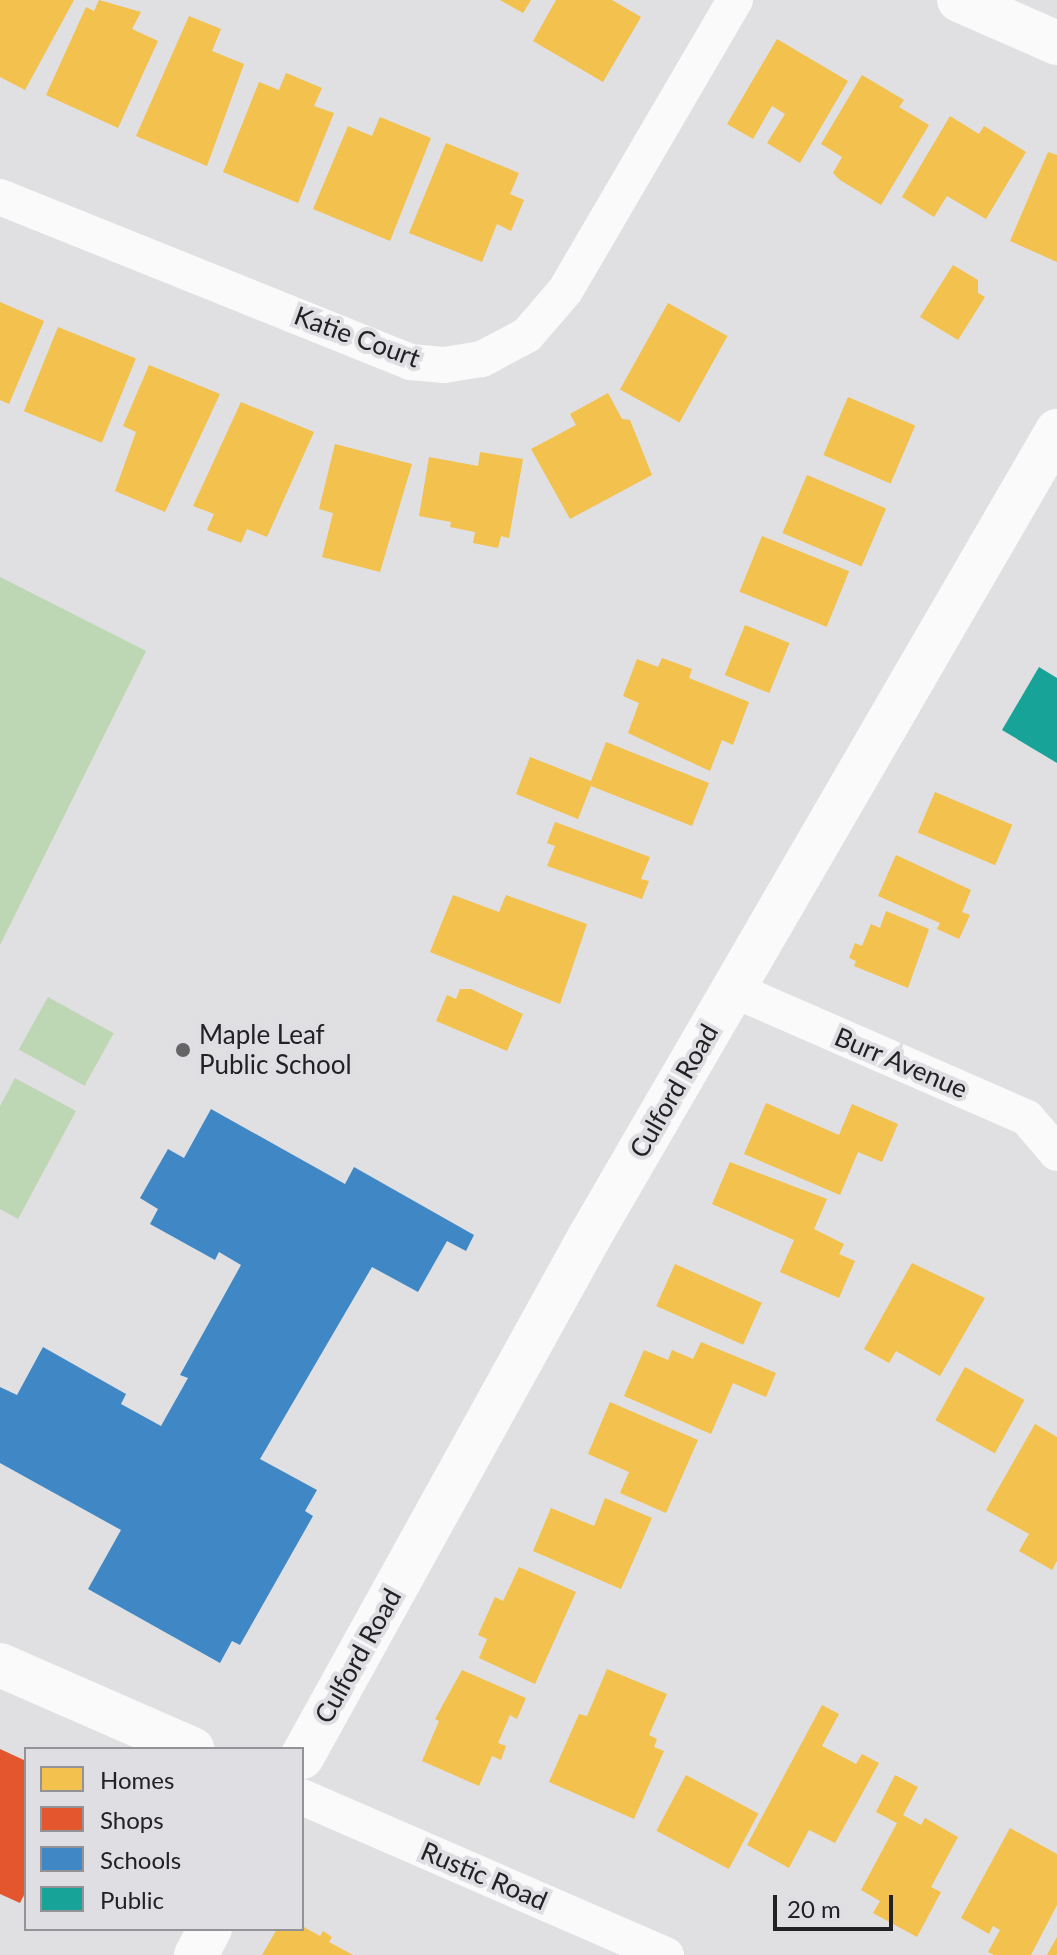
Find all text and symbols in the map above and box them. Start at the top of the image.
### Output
street label: Katie Court [290,300,424,374]
place label: Maple Leaf Public School [199,1019,352,1080]
street label: Culford Road [623,1019,725,1163]
street label: Burr Avenue [829,1021,973,1105]
marker: Maple Leaf Public School [174,1041,192,1059]
street label: Culford Road [308,1583,408,1729]
legend [24,1747,304,1931]
text: Homes [100,1765,174,1794]
text: Shops [100,1805,164,1834]
street label: Rustic Road [416,1835,552,1917]
text: Schools [100,1845,181,1874]
scale bar [777,1879,897,1929]
text: Public [100,1885,164,1914]
text: 20 m [787,1894,841,1923]

